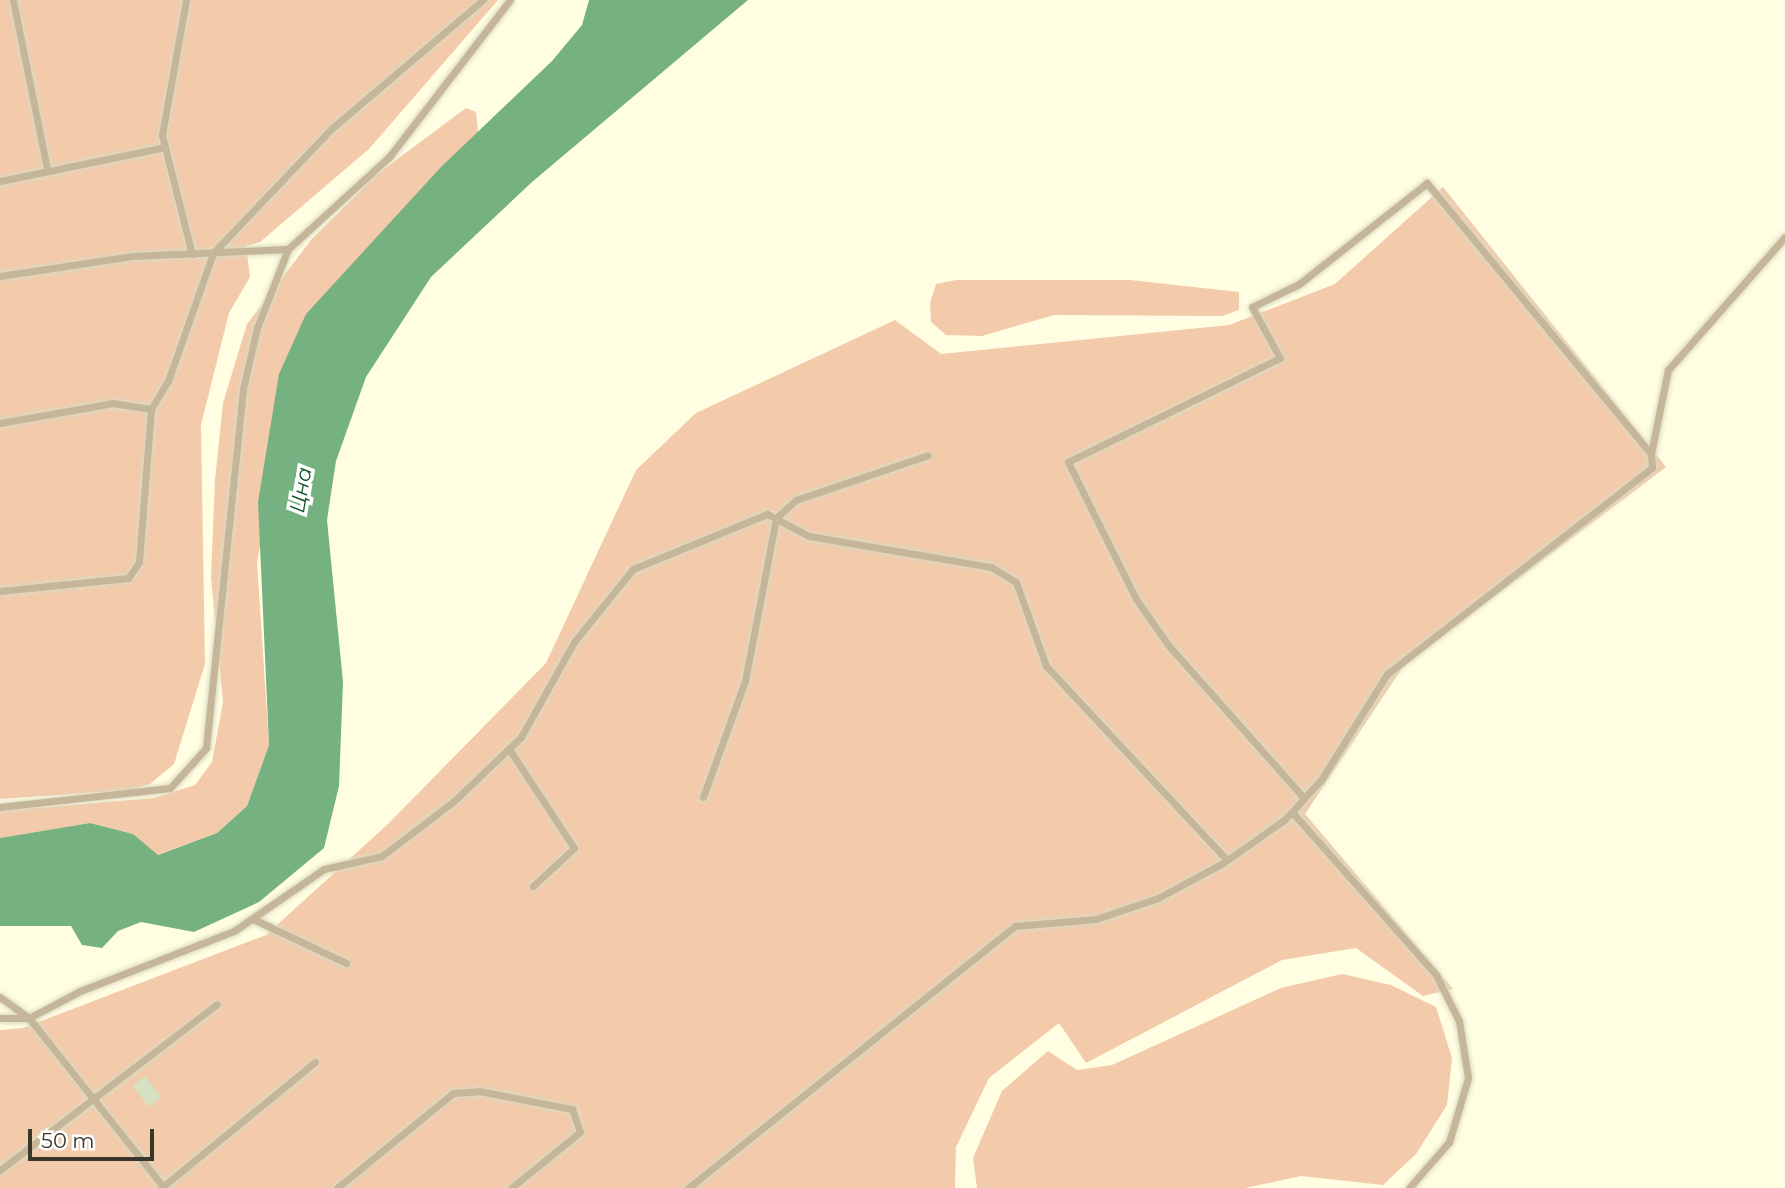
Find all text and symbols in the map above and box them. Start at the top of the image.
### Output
water label: Цна [285,465,317,515]
scale bar [32,1114,158,1158]
text: 50 m [41,1128,95,1153]

